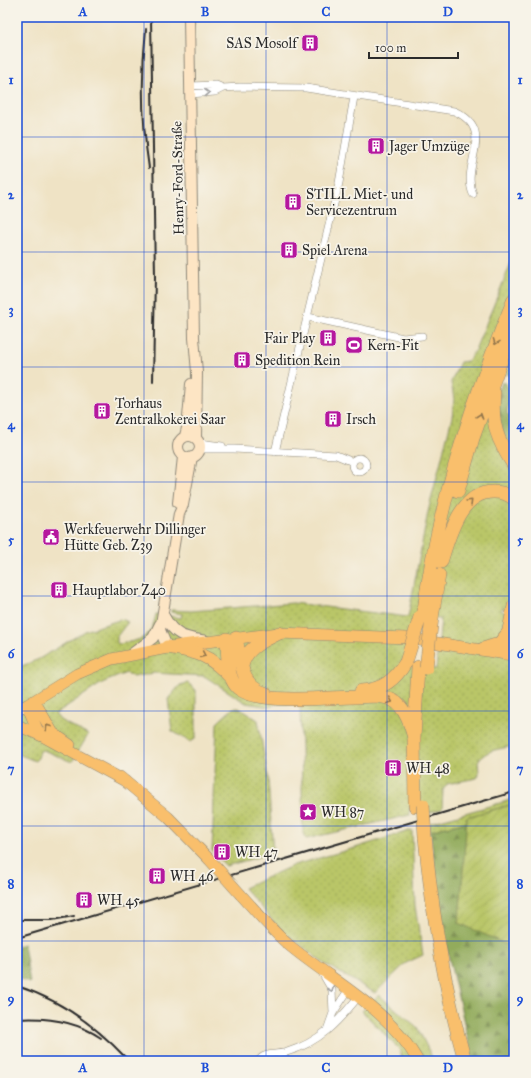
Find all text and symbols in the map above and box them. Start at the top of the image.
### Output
text: A [78,4,88,20]
text: B [201,4,210,20]
text: C [322,4,331,20]
text: D [443,4,453,20]
building icon: SAS Mosolf [300,33,320,53]
scale bar [369,34,458,60]
place label: SAS Mosolf [226,35,299,52]
text: 100 m [375,41,406,55]
text: 1 [8,72,14,88]
text: 1 [517,72,523,88]
one-way arrow [204,88,210,97]
street label: Henry-Ford-Straße [169,121,187,235]
building icon: Jager Umzüge [366,136,386,156]
place label: Jager Umzüge [387,138,470,156]
place label: STILL Miet- und Servicezentrum [306,186,413,219]
text: 2 [8,187,15,203]
text: 2 [517,187,524,203]
building icon: STILL Miet- und Servicezentrum [283,192,303,212]
building icon: Spiel Arena [279,240,299,260]
place label: Spiel Arena [302,242,367,259]
text: 3 [8,302,14,318]
text: 3 [517,302,523,318]
building icon: Fair Play [318,328,338,348]
place label: Fair Play [264,330,315,347]
sports icon: Kern-Fit [344,335,364,355]
place label: Kern-Fit [367,337,419,354]
one-way arrow [493,338,501,345]
building icon: Spedition Rein [232,350,252,370]
place label: Spedition Rein [255,352,341,369]
place label: Torhaus Zentralkokerei Saar [115,395,226,428]
building icon: Torhaus Zentralkokerei Saar [92,401,112,421]
building icon: Irsch [323,409,343,429]
place label: Irsch [346,411,376,428]
one-way arrow [476,413,484,420]
text: 4 [7,417,15,433]
text: 4 [516,417,524,433]
one-way arrow [465,500,473,507]
place label: Werkfeuerwehr Dillinger Hütte Geb. Z39 [64,521,206,554]
public building icon: Werkfeuerwehr Dillinger Hütte Geb. Z39 [41,527,61,547]
text: 5 [8,532,15,548]
text: 5 [517,532,524,548]
building icon: Hauptlabor Z40 [49,580,69,600]
place label: Hauptlabor Z40 [72,582,166,599]
text: 6 [8,646,16,662]
text: 6 [517,646,525,662]
one-way arrow [199,650,207,658]
one-way arrow [387,696,394,704]
one-way arrow [45,724,53,731]
building icon: WH 48 [383,758,403,778]
place label: WH 48 [406,760,450,777]
text: 7 [8,761,15,777]
text: 7 [517,761,524,777]
place icon: WH 87 [298,802,318,822]
place label: WH 87 [321,804,364,821]
building icon: WH 47 [212,842,232,862]
place label: WH 47 [235,844,278,861]
building icon: WH 46 [147,866,167,886]
place label: WH 46 [170,868,214,885]
text: 8 [8,876,15,892]
text: 8 [517,876,524,892]
building icon: WH 45 [74,890,94,910]
place label: WH 45 [97,892,140,909]
one-way arrow [326,986,334,993]
text: 9 [8,991,15,1007]
text: 9 [517,991,524,1007]
text: A [78,1060,88,1076]
text: B [201,1060,210,1076]
text: C [322,1060,331,1076]
text: D [443,1060,453,1076]

